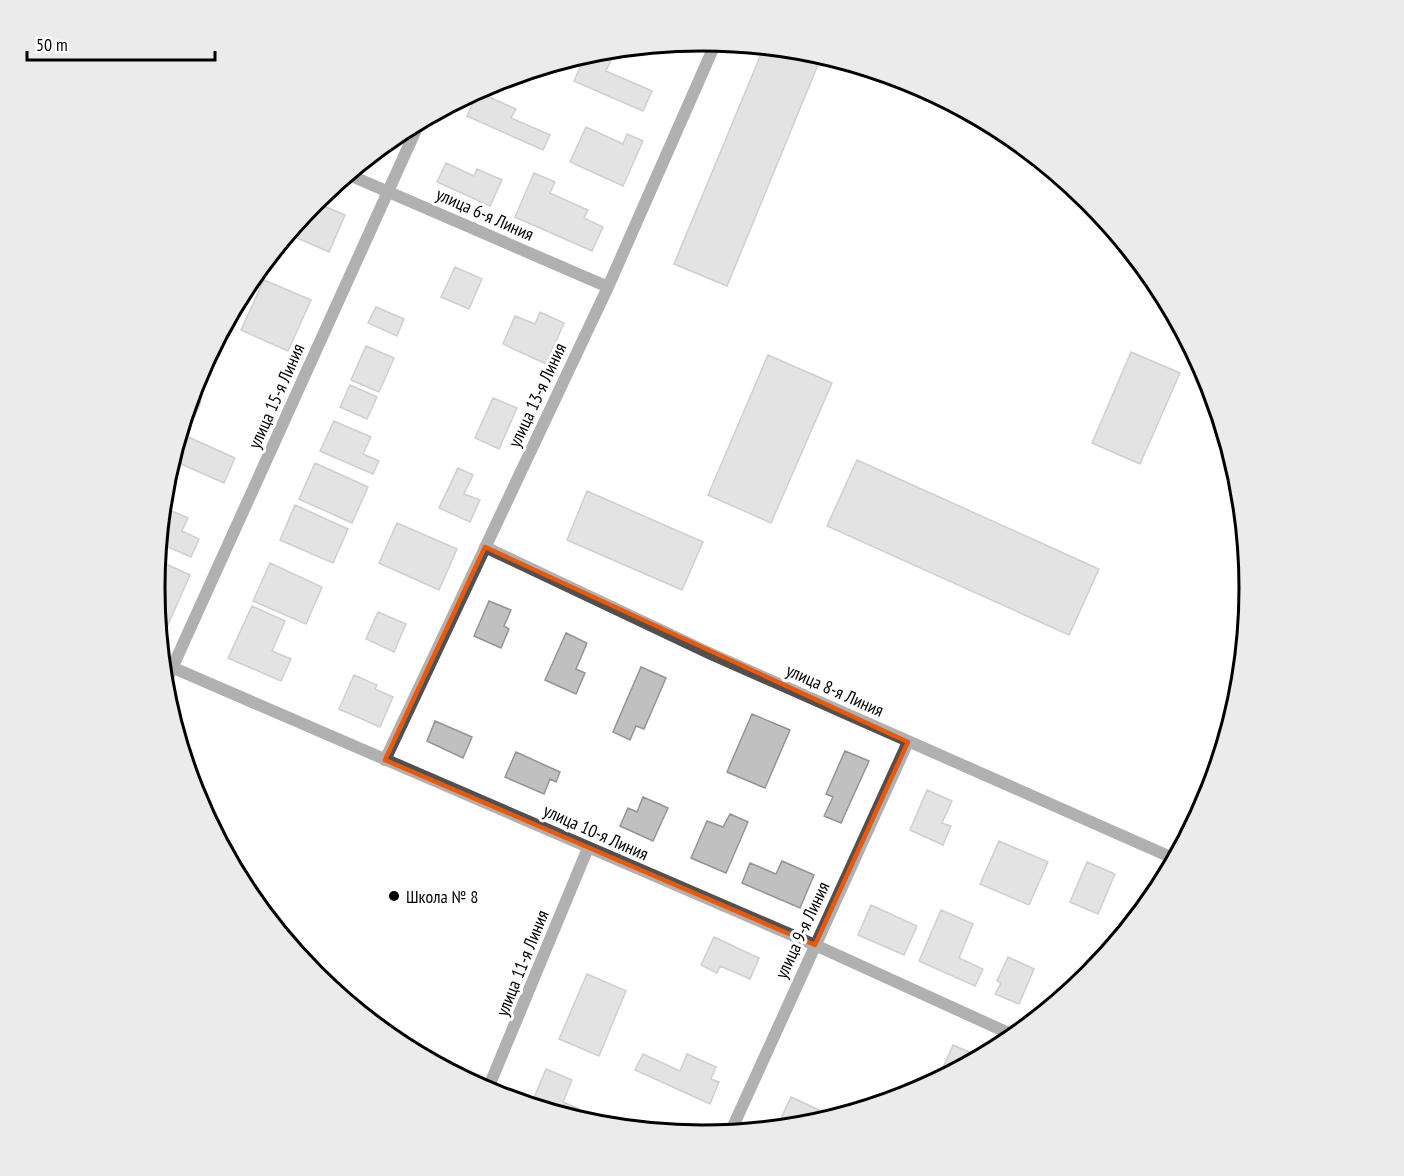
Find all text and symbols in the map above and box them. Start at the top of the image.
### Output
scale bar [27,24,214,62]
text: 50 m [36,33,68,56]
street label: улица 6-я Линия [433,182,537,246]
street label: улица 13-я Линия [503,339,571,451]
street label: улица 15-я Линия [243,340,309,452]
street label: улица 8-я Линия [783,658,887,722]
street label: улица 10-я Линия [540,799,652,865]
street label: улица 9-я Линия [769,878,835,982]
place label: Школа № 8 [406,885,478,908]
marker: Школа № 8 [387,889,401,903]
street label: улица 11-я Линия [490,906,554,1019]

